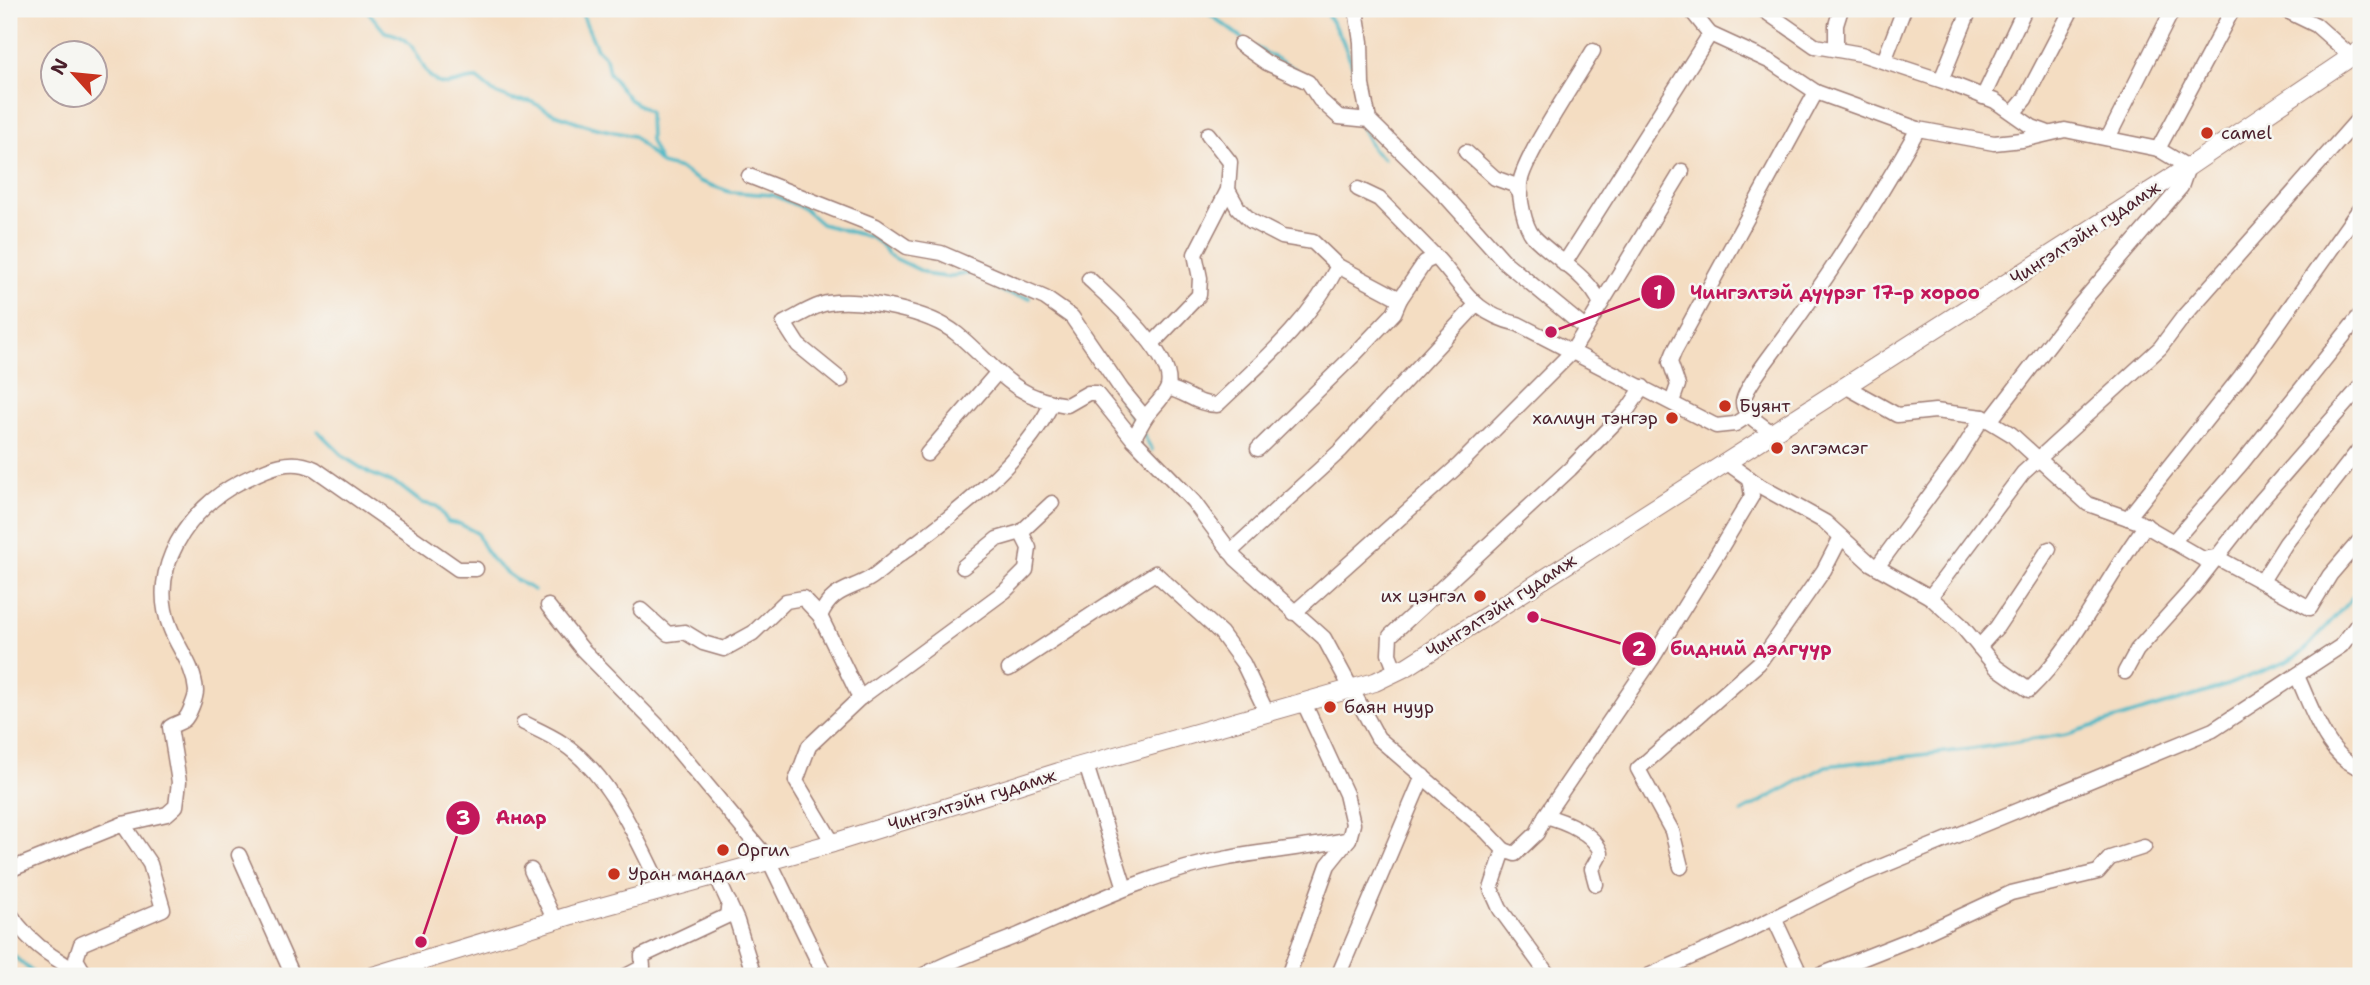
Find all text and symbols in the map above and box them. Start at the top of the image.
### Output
north arrow [38,38,108,108]
text: N [45,54,74,79]
place label: camel [2221,121,2272,145]
marker: camel [2199,125,2215,141]
street label: Чингэлтэйн гудамж [2005,175,2165,291]
callout: Чингэлтэй дүүрэг 17-р хороо [1641,272,1994,312]
text: 1 [1653,279,1663,307]
text: Чингэлтэй дүүрэг 17-р хороо [1690,280,1980,305]
place label: Буянт [1739,394,1791,418]
marker: Буянт [1717,398,1733,414]
place label: халиун тэнгэр [1533,406,1658,430]
marker: халиун тэнгэр [1664,410,1680,426]
place label: элгэмсэг [1791,436,1868,460]
marker: элгэмсэг [1769,440,1785,456]
street label: Чингэлтэйн гудамж [1421,548,1581,664]
place label: их цэнгэл [1381,584,1466,608]
marker: их цэнгэл [1472,588,1488,604]
callout: бидний дэлгүүр [1621,629,1846,669]
text: 2 [1632,635,1647,663]
text: бидний дэлгүүр [1670,636,1832,661]
place label: баян нуур [1344,695,1434,719]
marker: баян нуур [1322,699,1338,715]
street label: Чингэлтэйн гудамж [885,763,1059,837]
callout: Анар [446,798,560,838]
text: 3 [456,804,470,832]
text: Анар [495,805,547,830]
place label: Оргил [737,838,789,862]
marker: Оргил [715,842,731,858]
place label: Уран мандал [628,862,745,886]
marker: Уран мандал [606,866,622,882]

